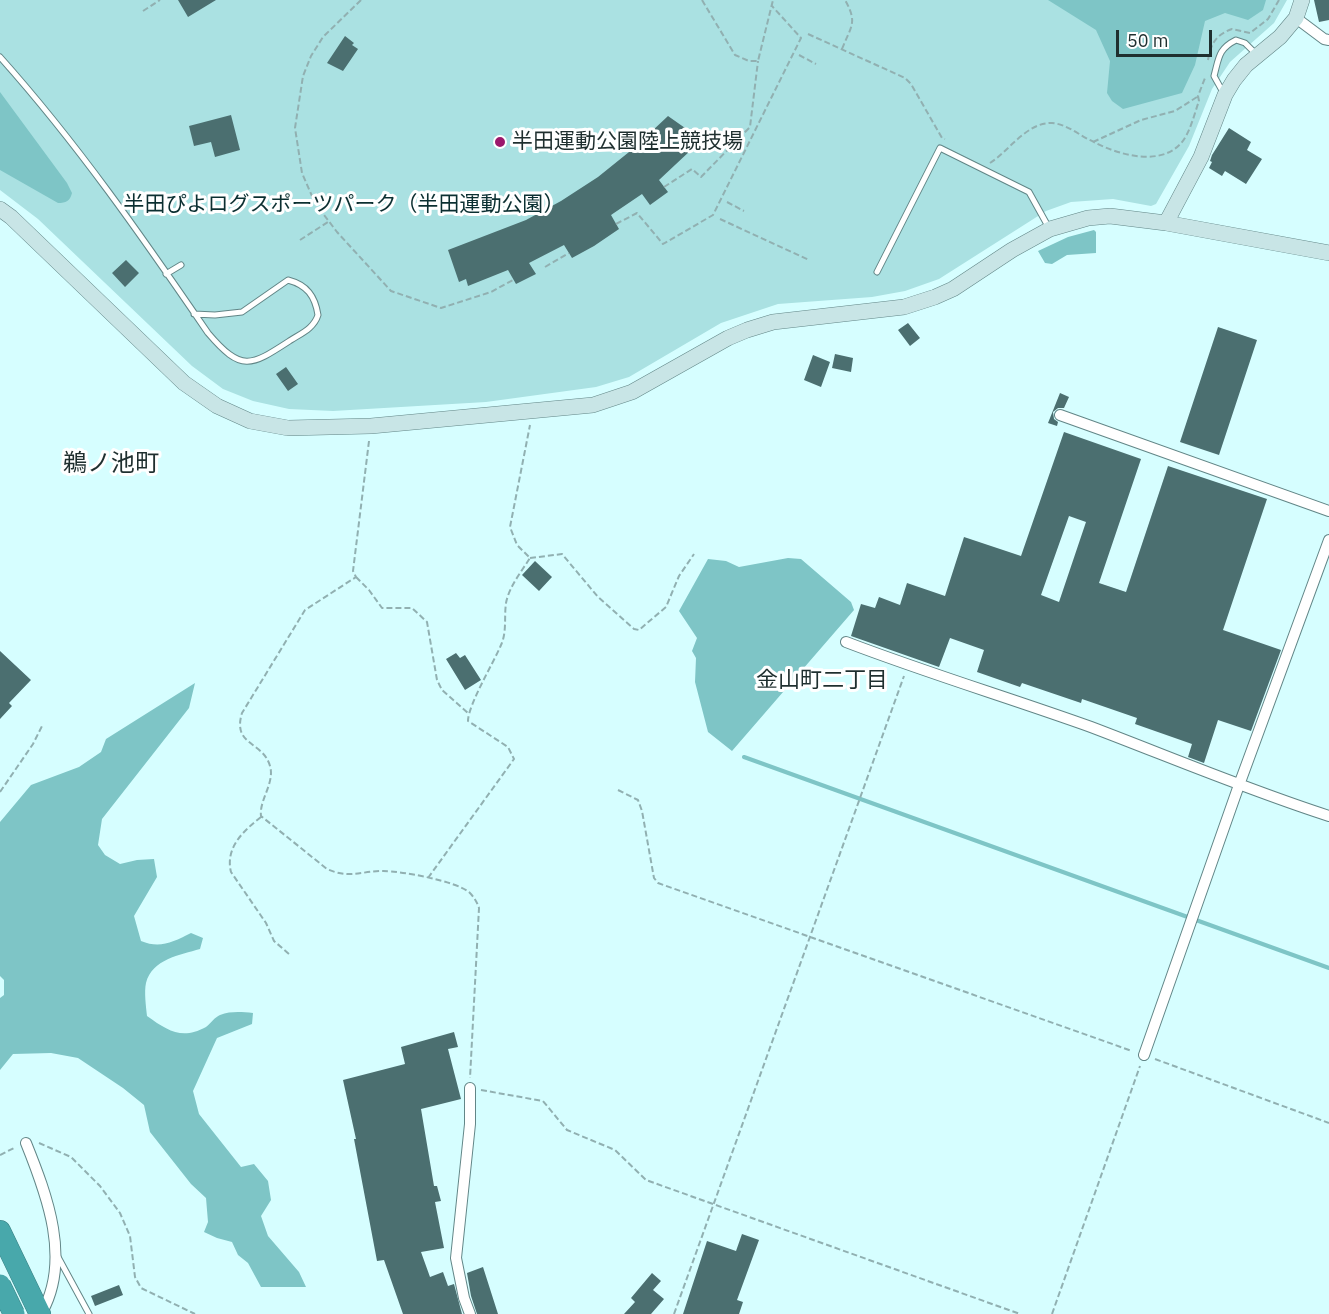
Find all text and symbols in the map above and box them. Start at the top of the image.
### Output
scale bar [1119,18,1215,56]
text: 50 m [1127,29,1169,52]
place label: 半田運動公園陸上競技場 [512,129,743,155]
marker: 半田運動公園陸上競技場 [493,135,507,149]
park label: 半田ぴよログスポーツパーク（半田運動公園） [124,192,564,218]
district label: 鵜ノ池町 [63,450,159,478]
district label: 金山町二丁目 [756,668,888,694]

